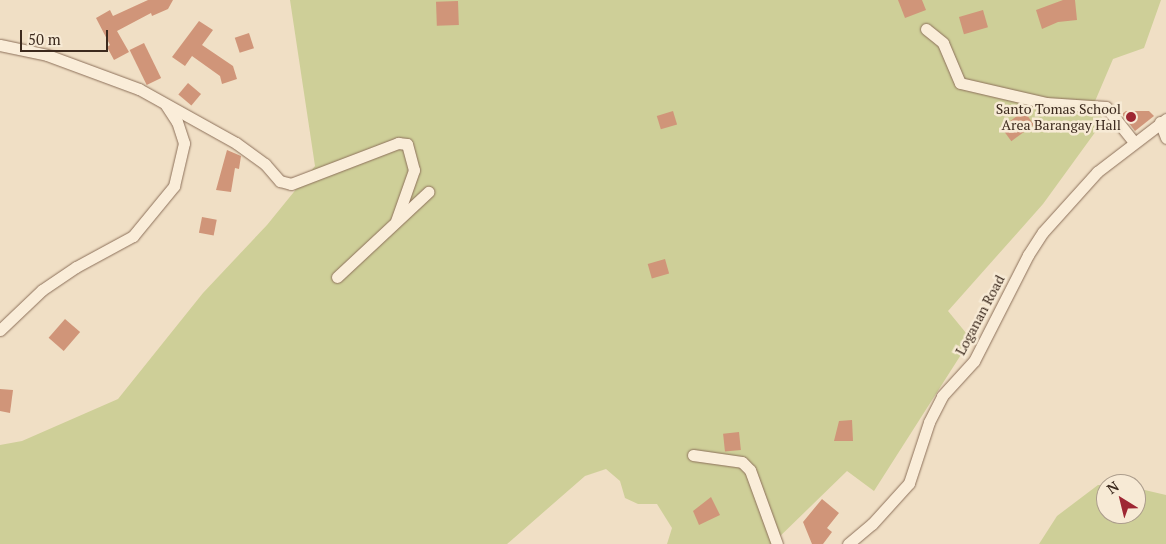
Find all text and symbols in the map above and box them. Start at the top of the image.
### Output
scale bar [22,20,110,52]
text: 50 m [28,29,61,49]
place label: Santo Tomas School Area Barangay Hall [996,101,1121,134]
marker: Santo Tomas School Area Barangay Hall [1125,111,1137,123]
street label: Loganan Road [952,272,1008,358]
north arrow [1096,474,1146,524]
text: N [1103,476,1122,498]

